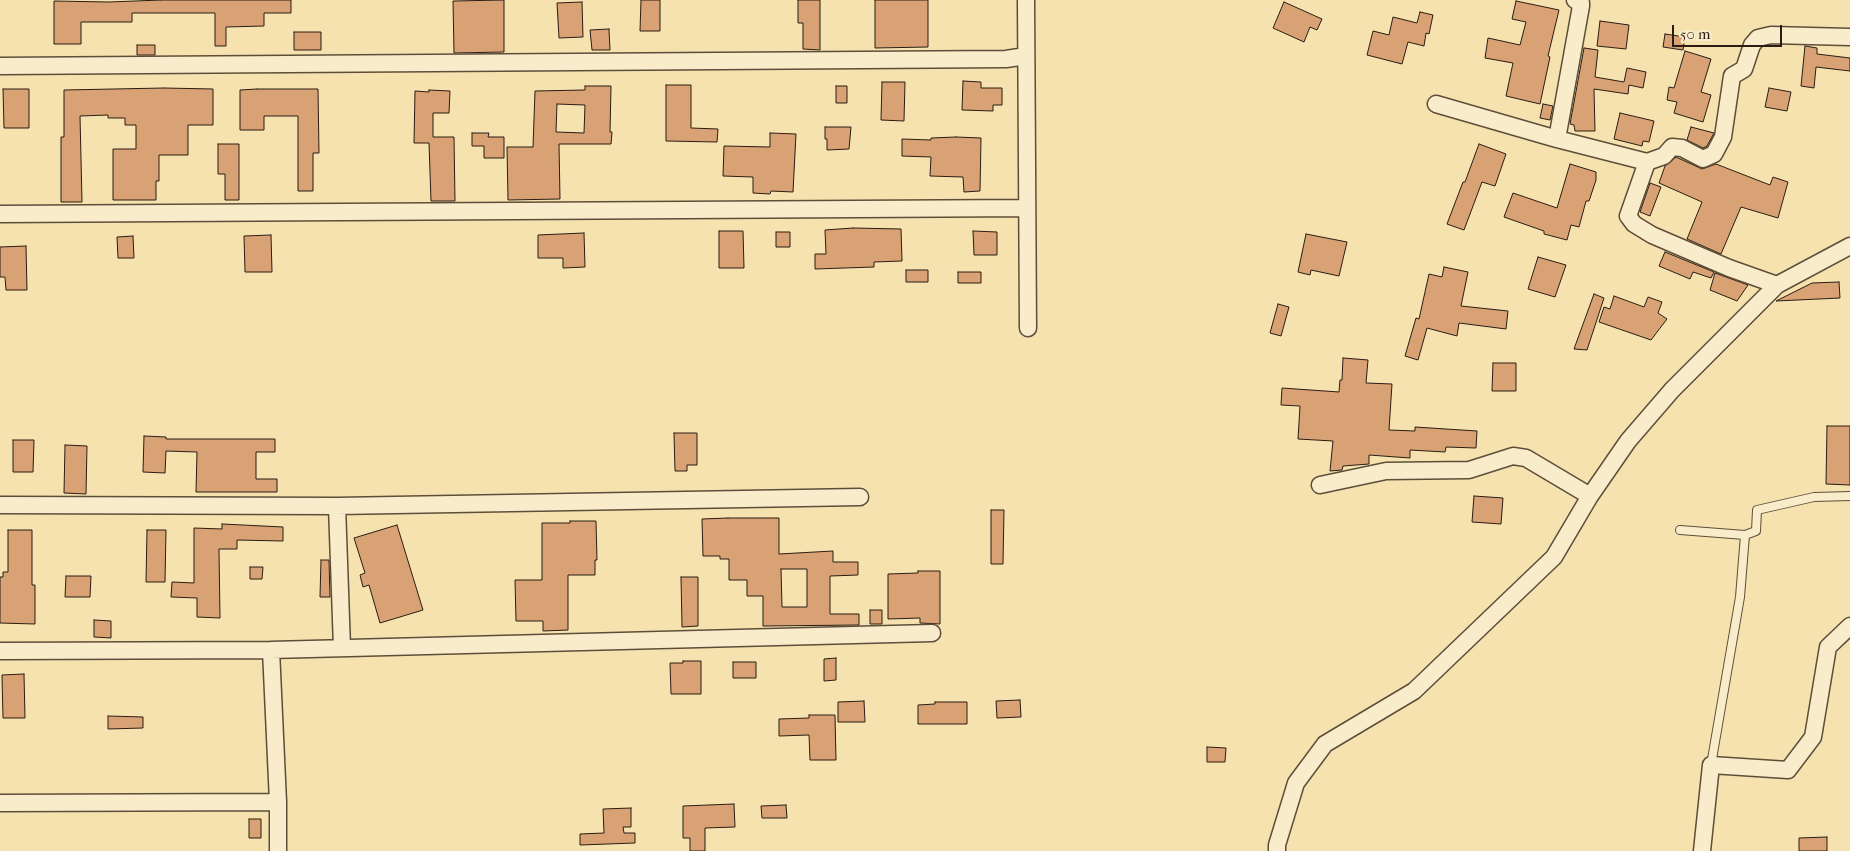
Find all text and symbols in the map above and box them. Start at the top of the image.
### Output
scale bar [1675,15,1785,47]
text: 50 m [1680,25,1710,43]

